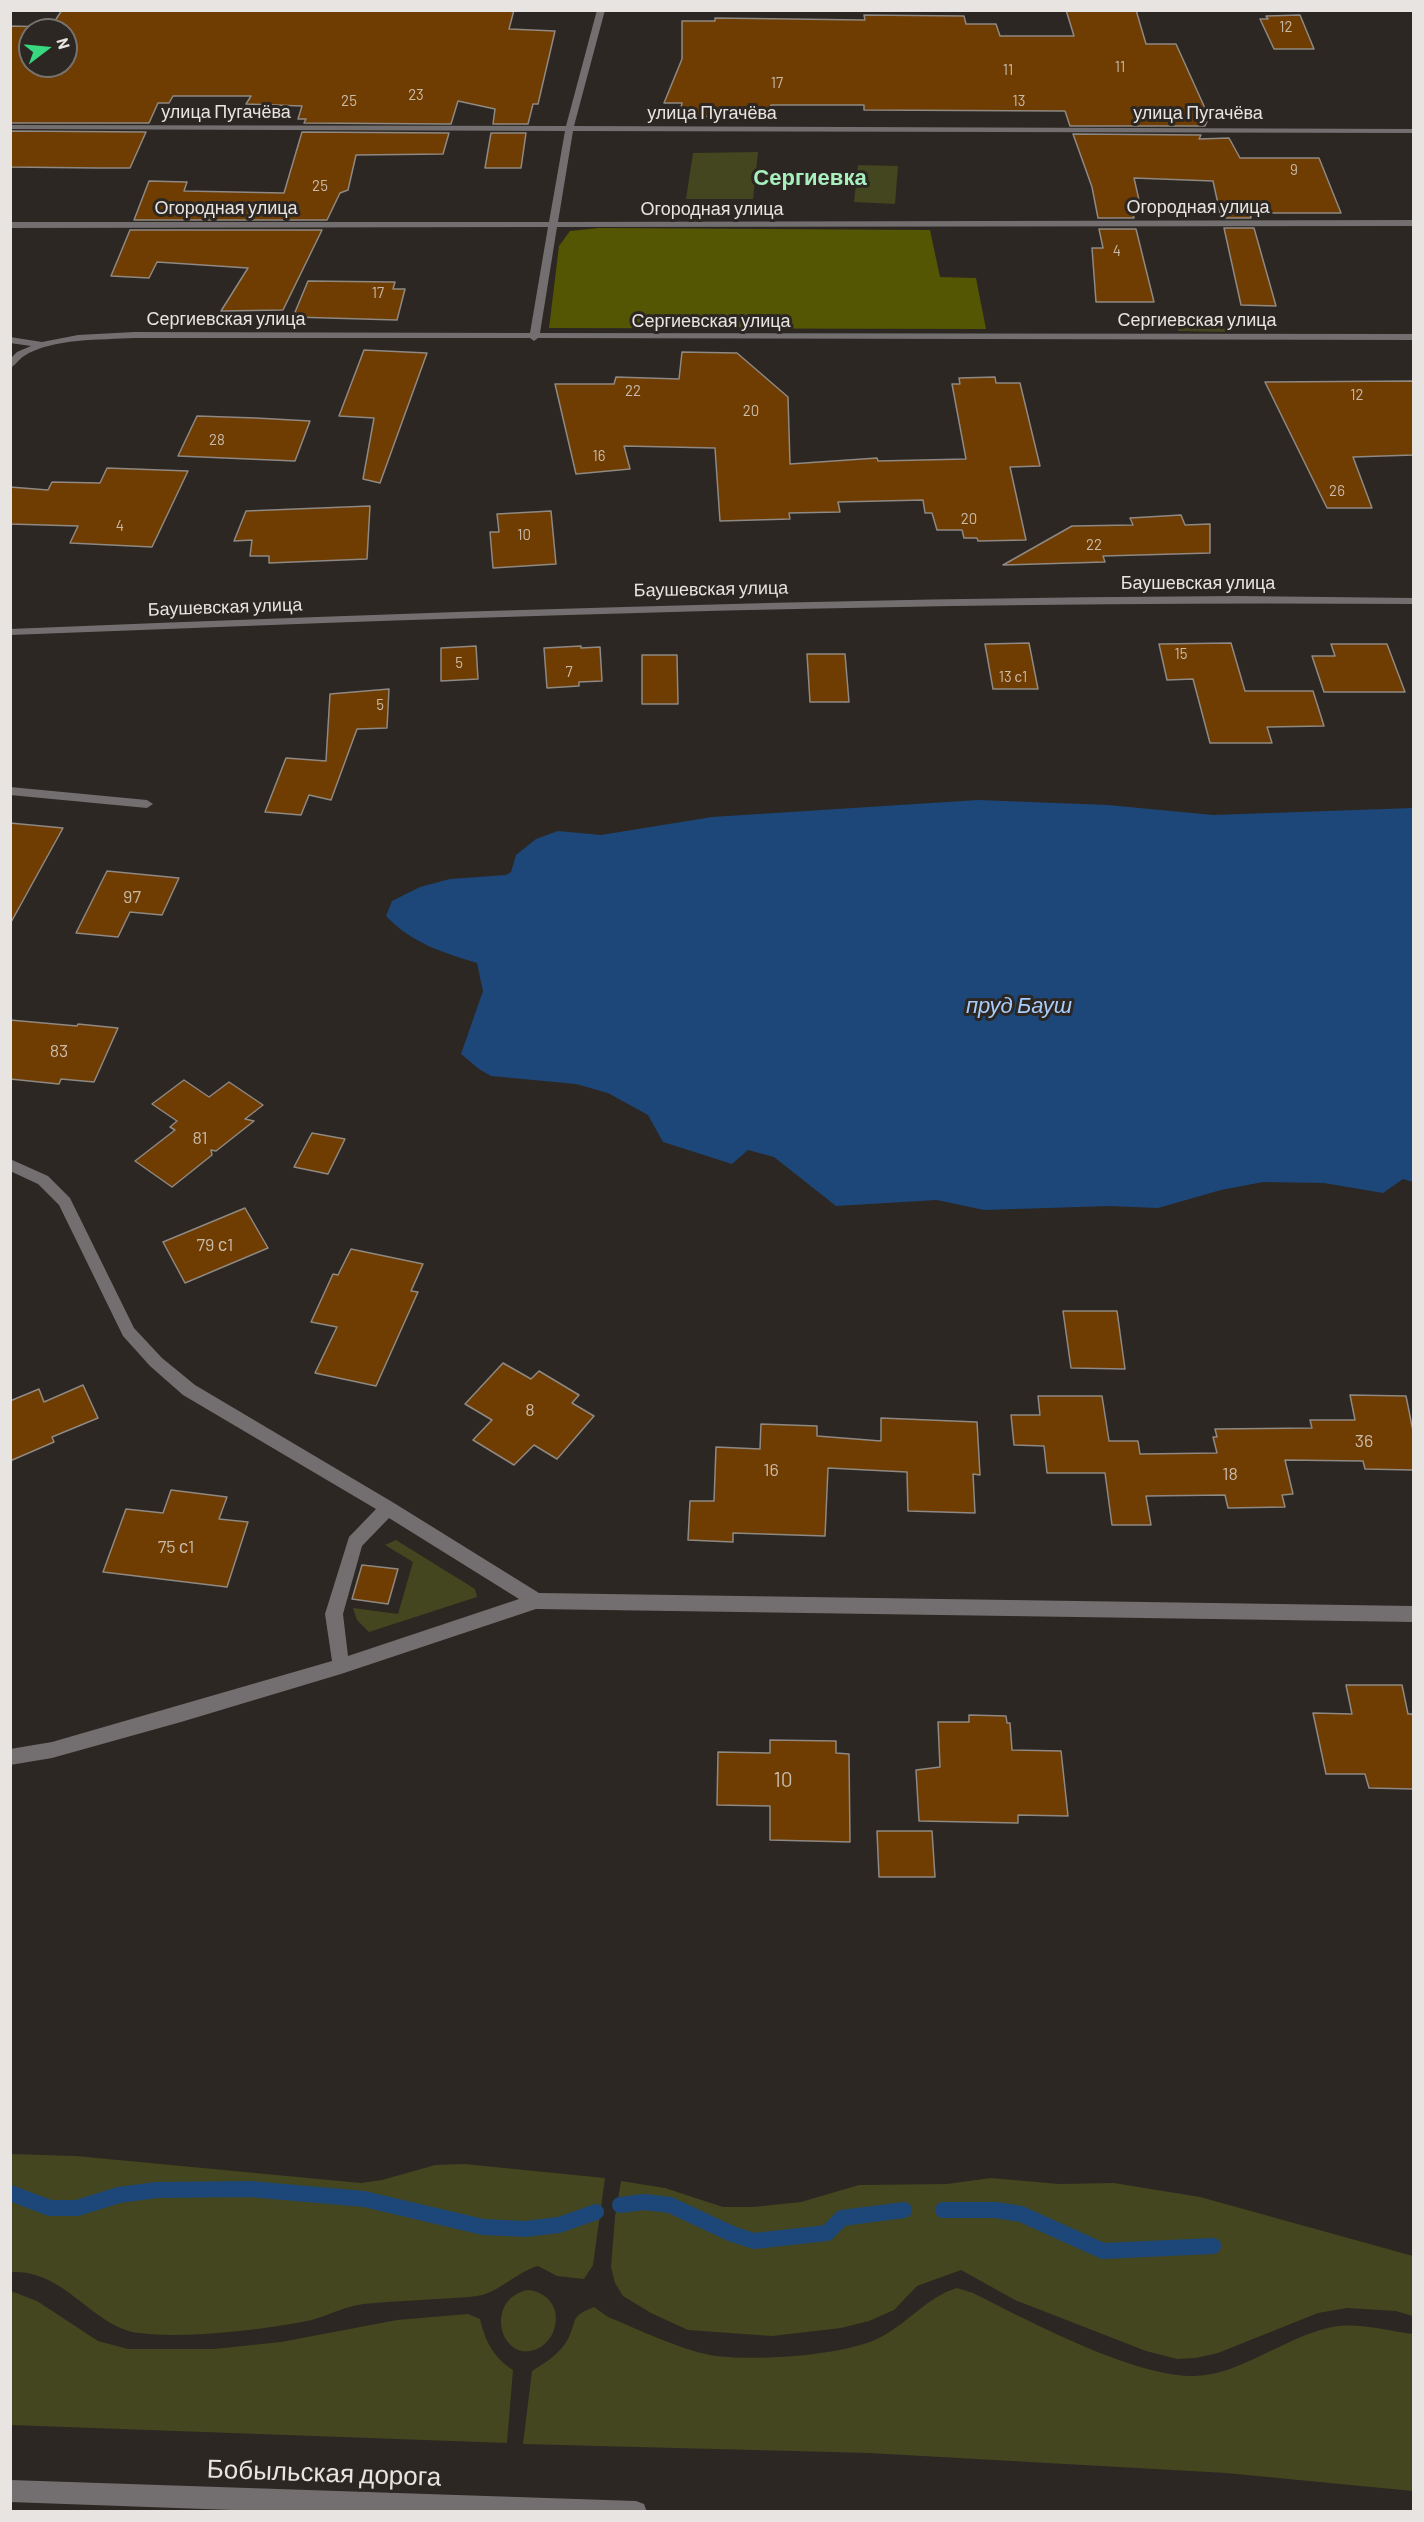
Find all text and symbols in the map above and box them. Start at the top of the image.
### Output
north arrow [18,18,78,78]
house number: 12 [1279,18,1293,36]
text: N [53,36,74,51]
house number: 11 [1115,58,1125,76]
house number: 11 [1003,61,1013,79]
house number: 17 [771,74,783,92]
house number: 23 [408,86,424,104]
house number: 25 [341,92,357,110]
house number: 13 [1013,92,1025,110]
street label: улица Пугачёва [161,101,291,123]
street label: улица Пугачёва [647,102,777,124]
street label: улица Пугачёва [1133,102,1263,124]
house number: 9 [1290,161,1298,179]
district label: Сергиевка [753,165,867,191]
house number: 25 [312,177,328,195]
street label: Огородная улица [1126,196,1270,218]
street label: Огородная улица [154,197,298,219]
street label: Огородная улица [640,198,784,220]
house number: 4 [1113,242,1121,260]
house number: 17 [372,284,384,302]
street label: Сергиевская улица [146,308,306,330]
street label: Сергиевская улица [1117,309,1277,331]
street label: Сергиевская улица [631,310,791,332]
house number: 22 [625,382,641,400]
house number: 12 [1350,386,1364,404]
house number: 20 [743,402,759,420]
house number: 28 [209,431,225,449]
house number: 16 [593,447,605,465]
house number: 26 [1329,482,1345,500]
house number: 20 [961,510,977,528]
house number: 4 [116,517,124,535]
house number: 10 [517,526,531,544]
house number: 22 [1086,536,1102,554]
street label: Баушевская улица [1121,572,1275,594]
street label: Баушевская улица [634,577,788,601]
street label: Баушевская улица [147,594,303,620]
house number: 15 [1175,645,1187,663]
house number: 5 [455,654,463,672]
house number: 7 [565,663,573,681]
house number: 13 с1 [999,668,1027,686]
house number: 5 [376,696,384,714]
house number: 97 [123,886,141,908]
water label: пруд Бауш [966,993,1072,1019]
house number: 83 [50,1040,68,1062]
house number: 81 [192,1127,208,1149]
house number: 79 с1 [197,1234,233,1256]
house number: 8 [525,1399,535,1421]
house number: 36 [1355,1430,1373,1452]
house number: 16 [763,1459,779,1481]
house number: 18 [1222,1463,1238,1485]
house number: 75 с1 [158,1536,194,1558]
house number: 10 [773,1767,793,1793]
street label: Бобыльская дорога [206,2453,442,2493]

